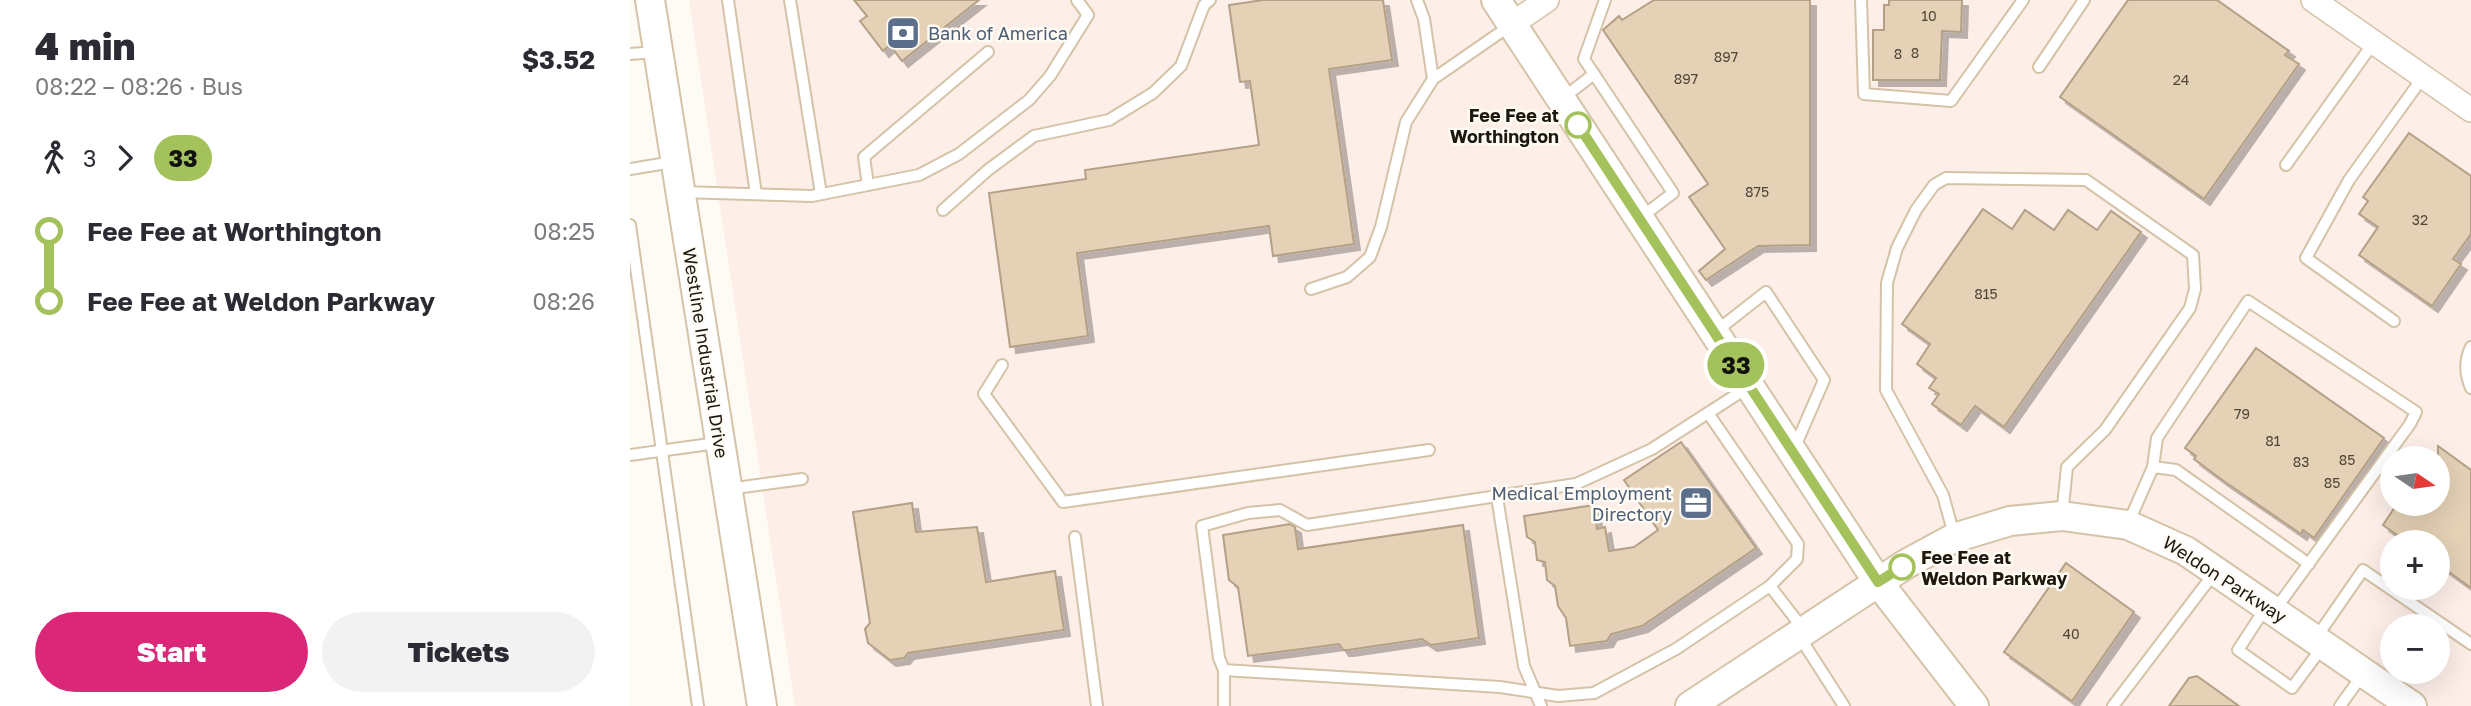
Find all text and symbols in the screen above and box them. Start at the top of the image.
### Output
house number: 10 [1921,7,1937,24]
bank icon: Bank of America [884,14,922,52]
place label: Bank of America [928,22,1068,44]
text: 4 min [35,23,136,68]
text: $3.52 [522,44,595,75]
house number: 8 [1911,44,1919,61]
house number: 8 [1894,45,1902,62]
house number: 897 [1714,48,1738,65]
house number: 897 [1674,70,1698,87]
house number: 24 [2173,71,2189,88]
text: 08:22 – 08:26 · Bus [35,72,243,100]
place label: Fee Fee at Worthington [1450,104,1559,147]
marker: Fee Fee at Worthington [1565,112,1591,138]
icon: walk [35,139,73,177]
icon: forward [106,139,144,177]
text: 33 [168,143,198,172]
text: 3 [83,144,96,172]
house number: 875 [1745,183,1769,200]
house number: 32 [2412,211,2428,228]
text: Fee Fee at Worthington [87,216,381,247]
text: 08:25 [533,217,595,245]
street label: Westline Industrial Drive [679,246,733,460]
house number: 815 [1974,285,1998,302]
text: Fee Fee at Weldon Parkway [87,286,435,317]
text: 08:26 [533,287,595,315]
line badge: 33 [1704,342,1768,388]
text: 33 [1721,350,1751,379]
house number: 79 [2234,405,2250,422]
house number: 81 [2265,432,2281,449]
north arrow [2380,446,2450,516]
map controls [2380,446,2450,684]
house number: 85 [2339,451,2355,468]
house number: 83 [2293,453,2309,470]
house number: 85 [2324,474,2340,491]
place label: Medical Employment Directory [1491,482,1672,525]
office icon: Medical Employment Directory [1677,484,1715,522]
button: + [2380,530,2450,600]
street label: Weldon Parkway [2159,531,2291,627]
place label: Fee Fee at Weldon Parkway [1921,546,2067,589]
marker: Fee Fee at Weldon Parkway [1889,554,1915,580]
button: Start [35,612,308,692]
button: Tickets [322,612,595,692]
button: − [2380,614,2450,684]
house number: 40 [2062,625,2080,642]

